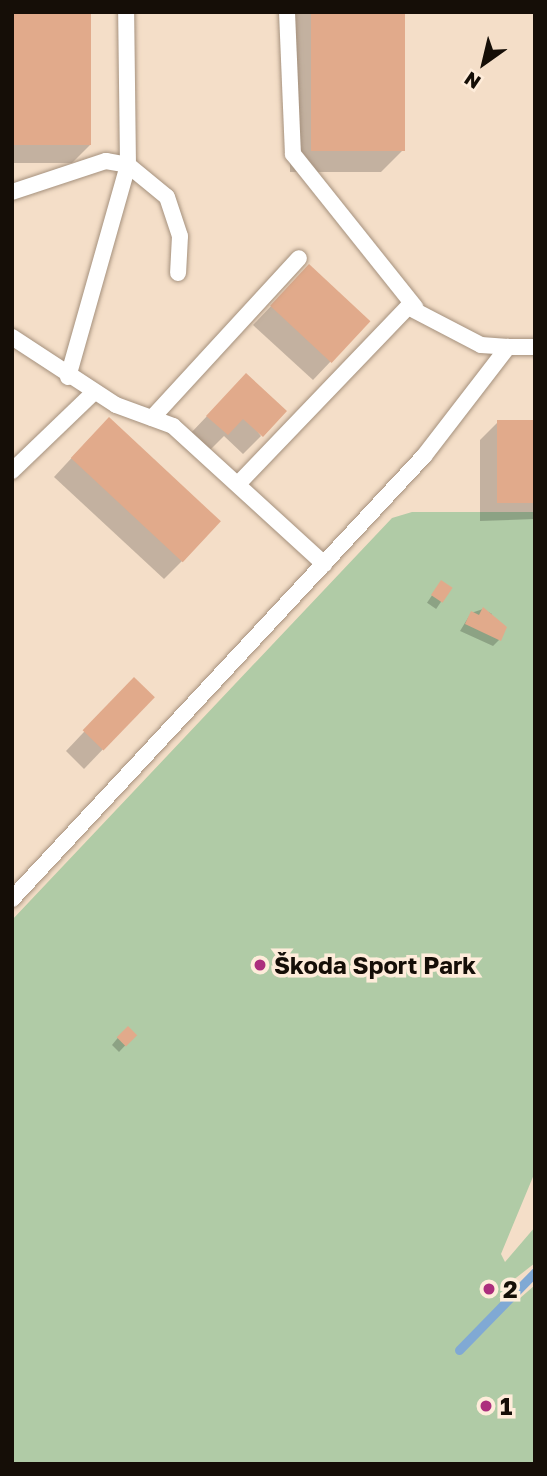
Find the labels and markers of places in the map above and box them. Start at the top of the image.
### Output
place label: Škoda Sport Park [274,951,476,979]
marker: Škoda Sport Park [252,957,268,973]
place label: 2 [503,1275,518,1303]
marker: 2 [481,1281,497,1297]
place label: 1 [500,1392,512,1420]
marker: 1 [478,1398,494,1414]

